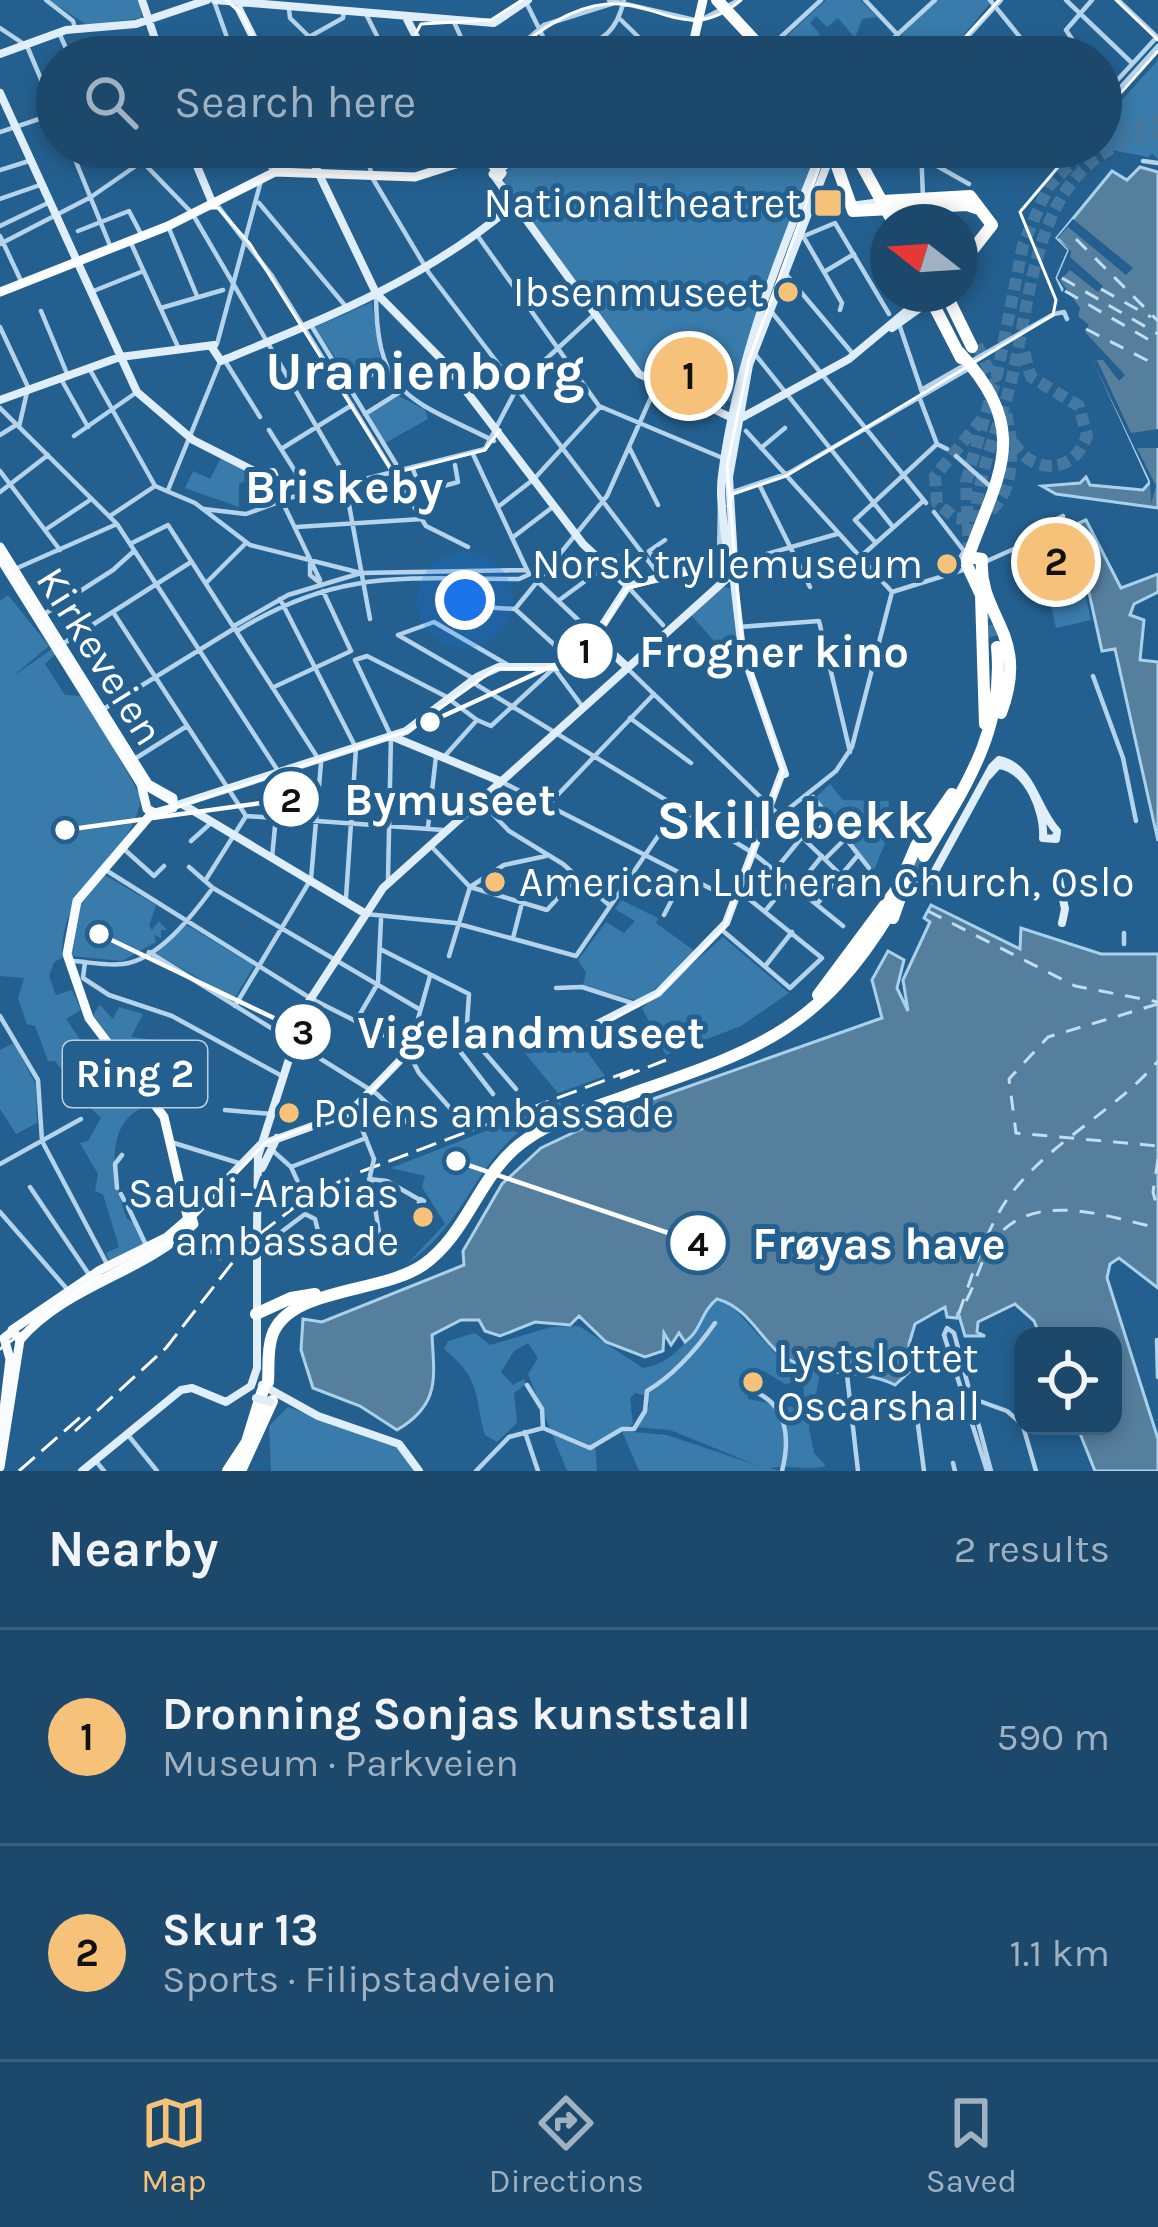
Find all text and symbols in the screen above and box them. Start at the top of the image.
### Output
search box [36,36,1122,168]
icon: search [78,69,144,135]
text: Search here [174,76,416,128]
place label: Nationaltheatret [484,178,801,228]
marker: Nationaltheatret [812,187,844,219]
north arrow [870,204,978,312]
place label: Ibsenmuseet [513,267,764,317]
marker: Ibsenmuseet [775,279,801,305]
pin: 1 [650,331,728,421]
district label: Uranienborg [265,339,585,403]
district label: Briskeby [245,459,443,515]
pin: 2 [1017,517,1095,607]
place label: Norsk tryllemuseum [532,539,923,589]
marker: Norsk tryllemuseum [934,551,960,577]
street label: Kirkeveien [26,558,174,754]
your location [435,570,495,630]
callout: Frogner kino [555,610,933,691]
text: Frogner kino [639,626,909,679]
text: 1 [579,630,591,672]
callout: Bymuseet [261,759,580,840]
text: Bymuseet [344,774,556,827]
text: 2 [280,779,302,821]
district label: Skillebekk [656,788,928,852]
place label: American Lutheran Church, Oslo [519,857,1135,907]
marker: American Lutheran Church, Oslo [482,869,508,895]
callout: Vigelandmuseet [273,991,729,1072]
text: Vigelandmuseet [357,1007,705,1060]
text: 3 [292,1011,314,1053]
road number: Ring 2 [63,1041,207,1107]
place label: Polens ambassade [313,1088,674,1138]
marker: Polens ambassade [276,1100,302,1126]
place label: Saudi-Arabias ambassade [128,1168,399,1266]
callout: Frøyas have [668,1202,1030,1283]
marker: Saudi-Arabias ambassade [410,1204,436,1230]
text: Frøyas have [752,1218,1006,1271]
text: 4 [687,1223,709,1265]
map controls [1014,1327,1122,1435]
button: locate [1014,1327,1122,1435]
place label: Lystslottet Oscarshall [777,1333,980,1431]
marker: Lystslottet Oscarshall [740,1369,766,1395]
text: Nearby [48,1519,218,1579]
text: 2 results [954,1526,1110,1572]
text: Dronning Sonjas kunststall [162,1688,751,1740]
text: 1 [80,1714,94,1760]
text: 590 m [996,1714,1110,1760]
text: Museum · Parkveien [162,1740,519,1786]
text: Skur 13 [162,1904,319,1956]
text: 2 [75,1930,99,1976]
text: 1.1 km [1010,1930,1110,1976]
text: Sports · Filipstadveien [162,1956,556,2002]
tab: Map [141,2090,207,2200]
tab: Directions [489,2090,644,2200]
tab: Saved [926,2090,1017,2200]

